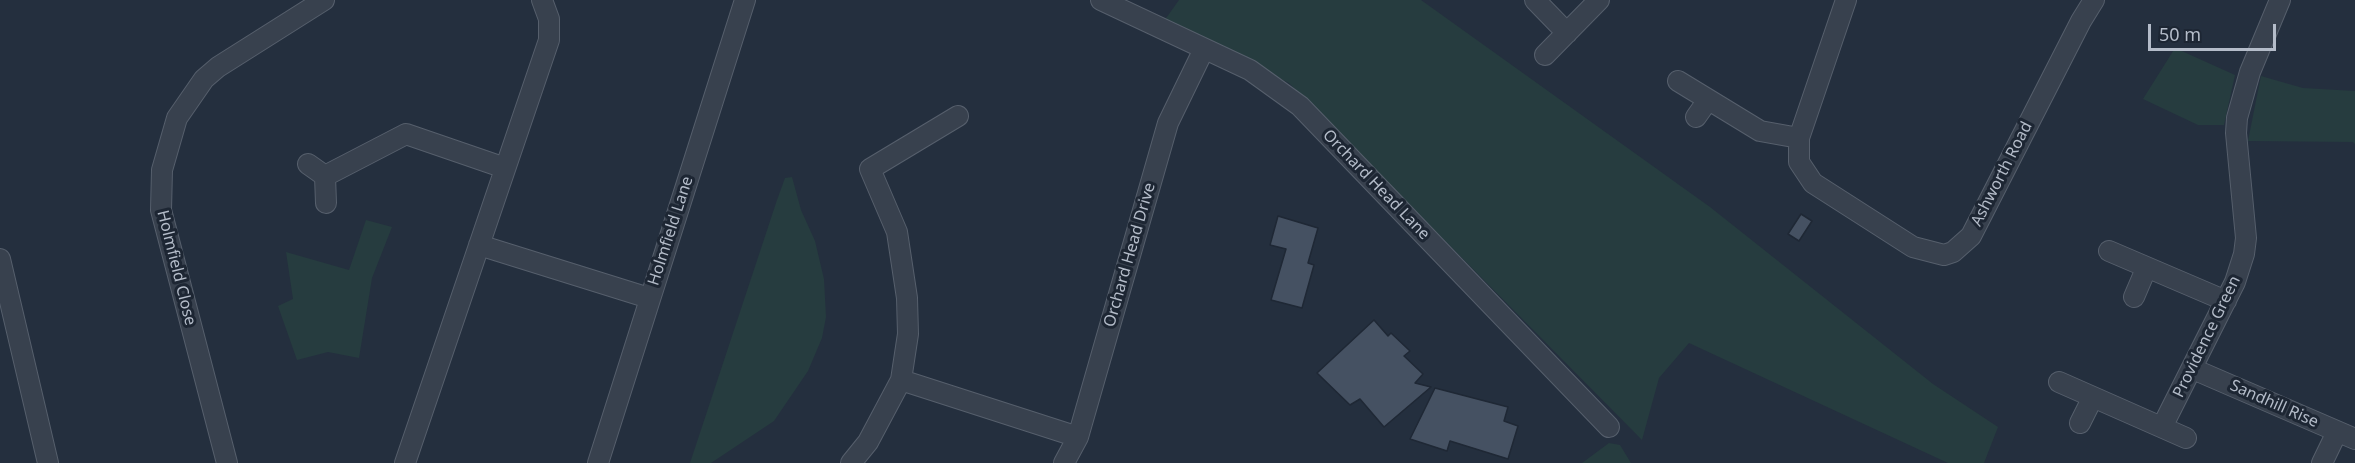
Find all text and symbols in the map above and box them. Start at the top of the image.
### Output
scale bar [2151,12,2278,50]
text: 50 m [2159,22,2201,46]
street label: Ashworth Road [1967,118,2037,230]
street label: Orchard Head Lane [1318,126,1434,244]
street label: Holmfield Lane [644,174,698,288]
street label: Orchard Head Drive [1100,181,1160,329]
street label: Holmfield Close [152,208,200,328]
street label: Providence Green [2169,273,2245,401]
street label: Sandhill Rise [2227,376,2321,432]

